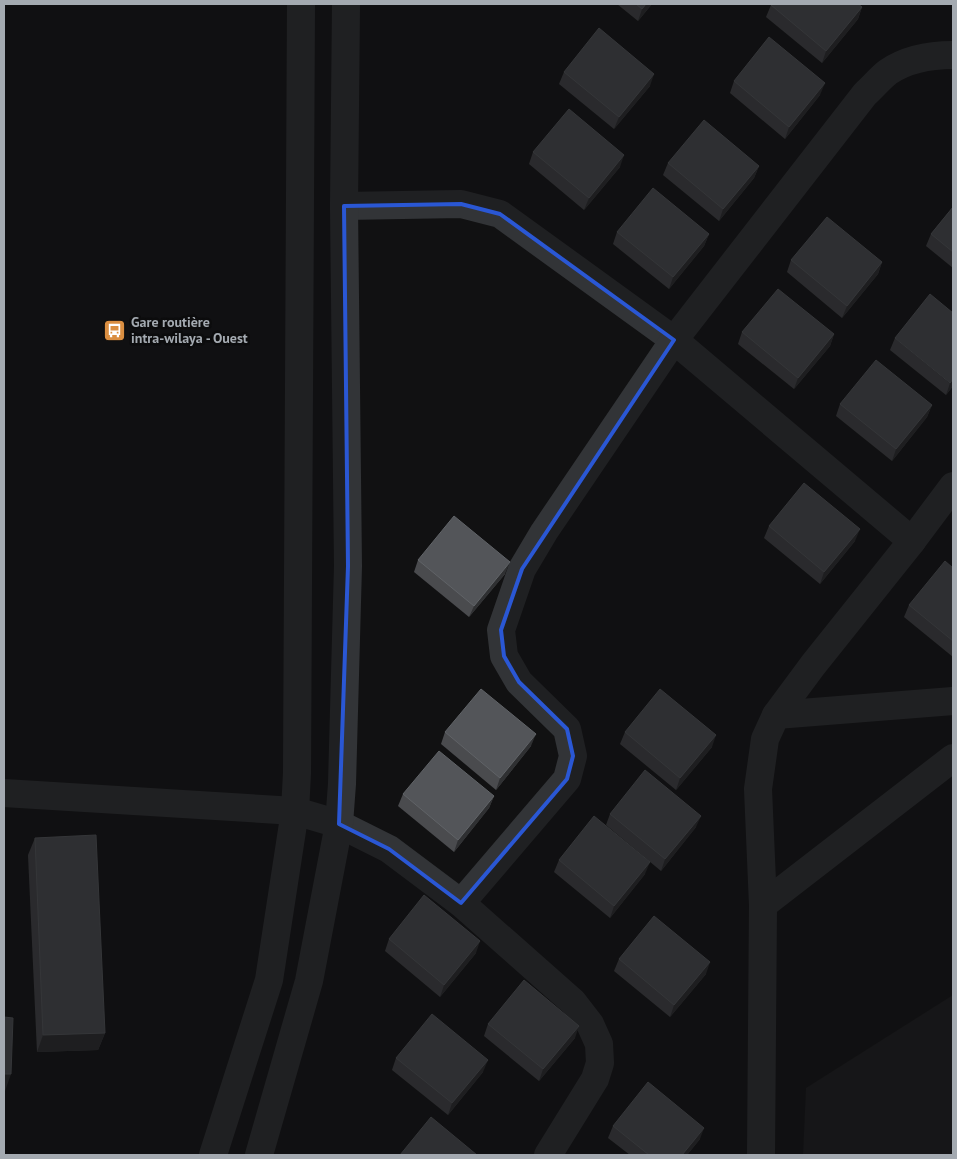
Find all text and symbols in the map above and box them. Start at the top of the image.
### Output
place label: Gare routière intra-wilaya - Ouest [131,313,248,347]
bus stop icon: Gare routière intra-wilaya - Ouest [103,318,127,342]

